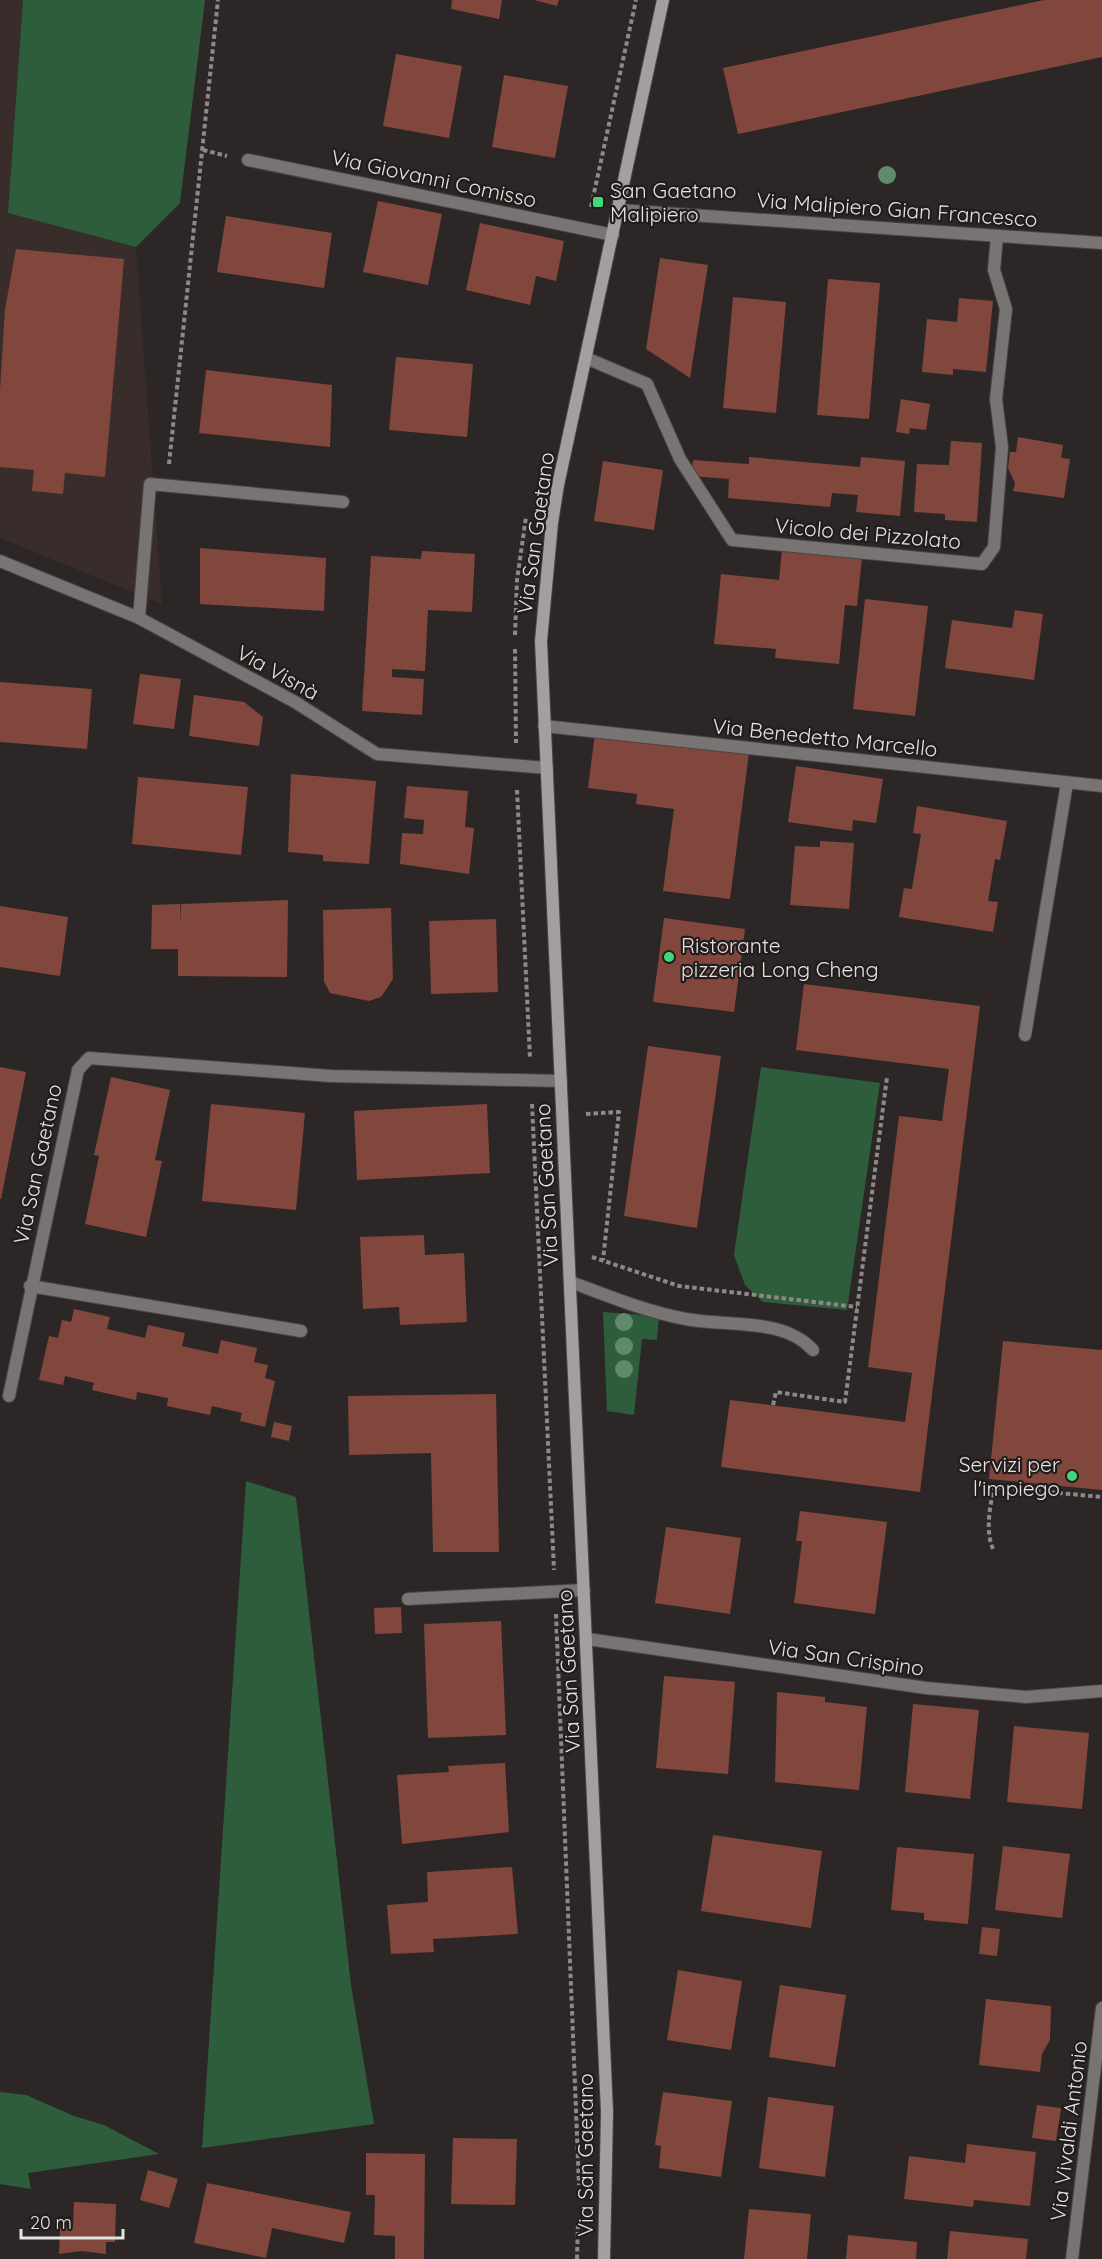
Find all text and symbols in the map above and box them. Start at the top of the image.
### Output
street label: Via Giovanni Comisso [329,144,539,212]
place label: San Gaetano Malipiero [610,177,737,227]
street label: Via Malipiero Gian Francesco [756,186,1038,232]
marker: San Gaetano Malipiero [591,195,605,209]
street label: Via San Gaetano [511,450,559,616]
street label: Vicolo dei Pizzolato [774,512,962,554]
street label: Via Visnà [232,639,324,705]
street label: Via Benedetto Marcello [711,712,939,762]
place label: Ristorante pizzeria Long Cheng [681,932,879,982]
marker: Ristorante pizzeria Long Cheng [662,950,676,964]
street label: Via San Gaetano [7,1081,67,1247]
street label: Via San Gaetano [529,1103,563,1267]
place label: Servizi per l'impiego [959,1451,1060,1501]
marker: Servizi per l'impiego [1065,1469,1079,1483]
street label: Via San Gaetano [551,1589,585,1753]
street label: Via San Crispino [766,1633,926,1681]
street label: Via Vivaldi Antonio [1044,2039,1092,2223]
street label: Via San Gaetano [572,2073,598,2237]
scale bar [21,2202,123,2240]
text: 20 m [30,2211,72,2234]

